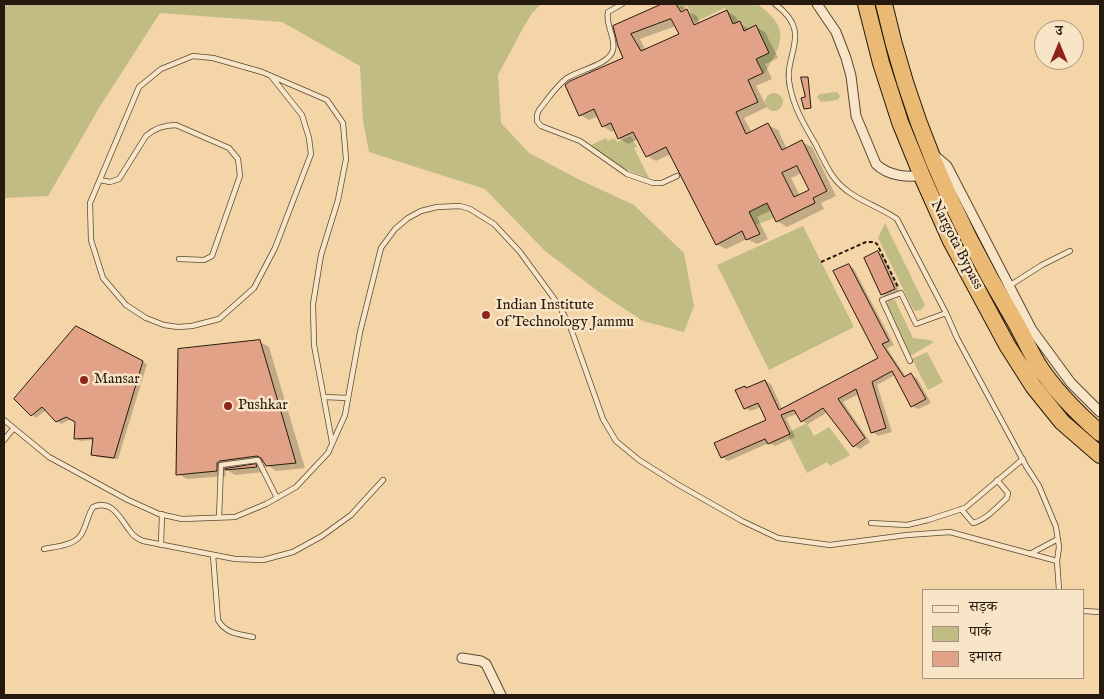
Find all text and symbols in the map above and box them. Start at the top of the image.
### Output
north arrow [1034,20,1084,70]
text: उ [1055,22,1063,40]
street label: Nargota Bypass [926,197,986,293]
place label: Indian Institute of Technology Jammu [496,297,634,332]
marker: Indian Institute of Technology Jammu [480,309,492,321]
place label: Mansar [94,371,140,389]
marker: Mansar [78,374,90,386]
place label: Pushkar [238,397,288,415]
marker: Pushkar [222,400,234,412]
legend [922,589,1084,679]
text: सड़क [969,597,997,616]
text: पार्क [969,622,991,641]
text: इमारत [969,647,1002,666]

